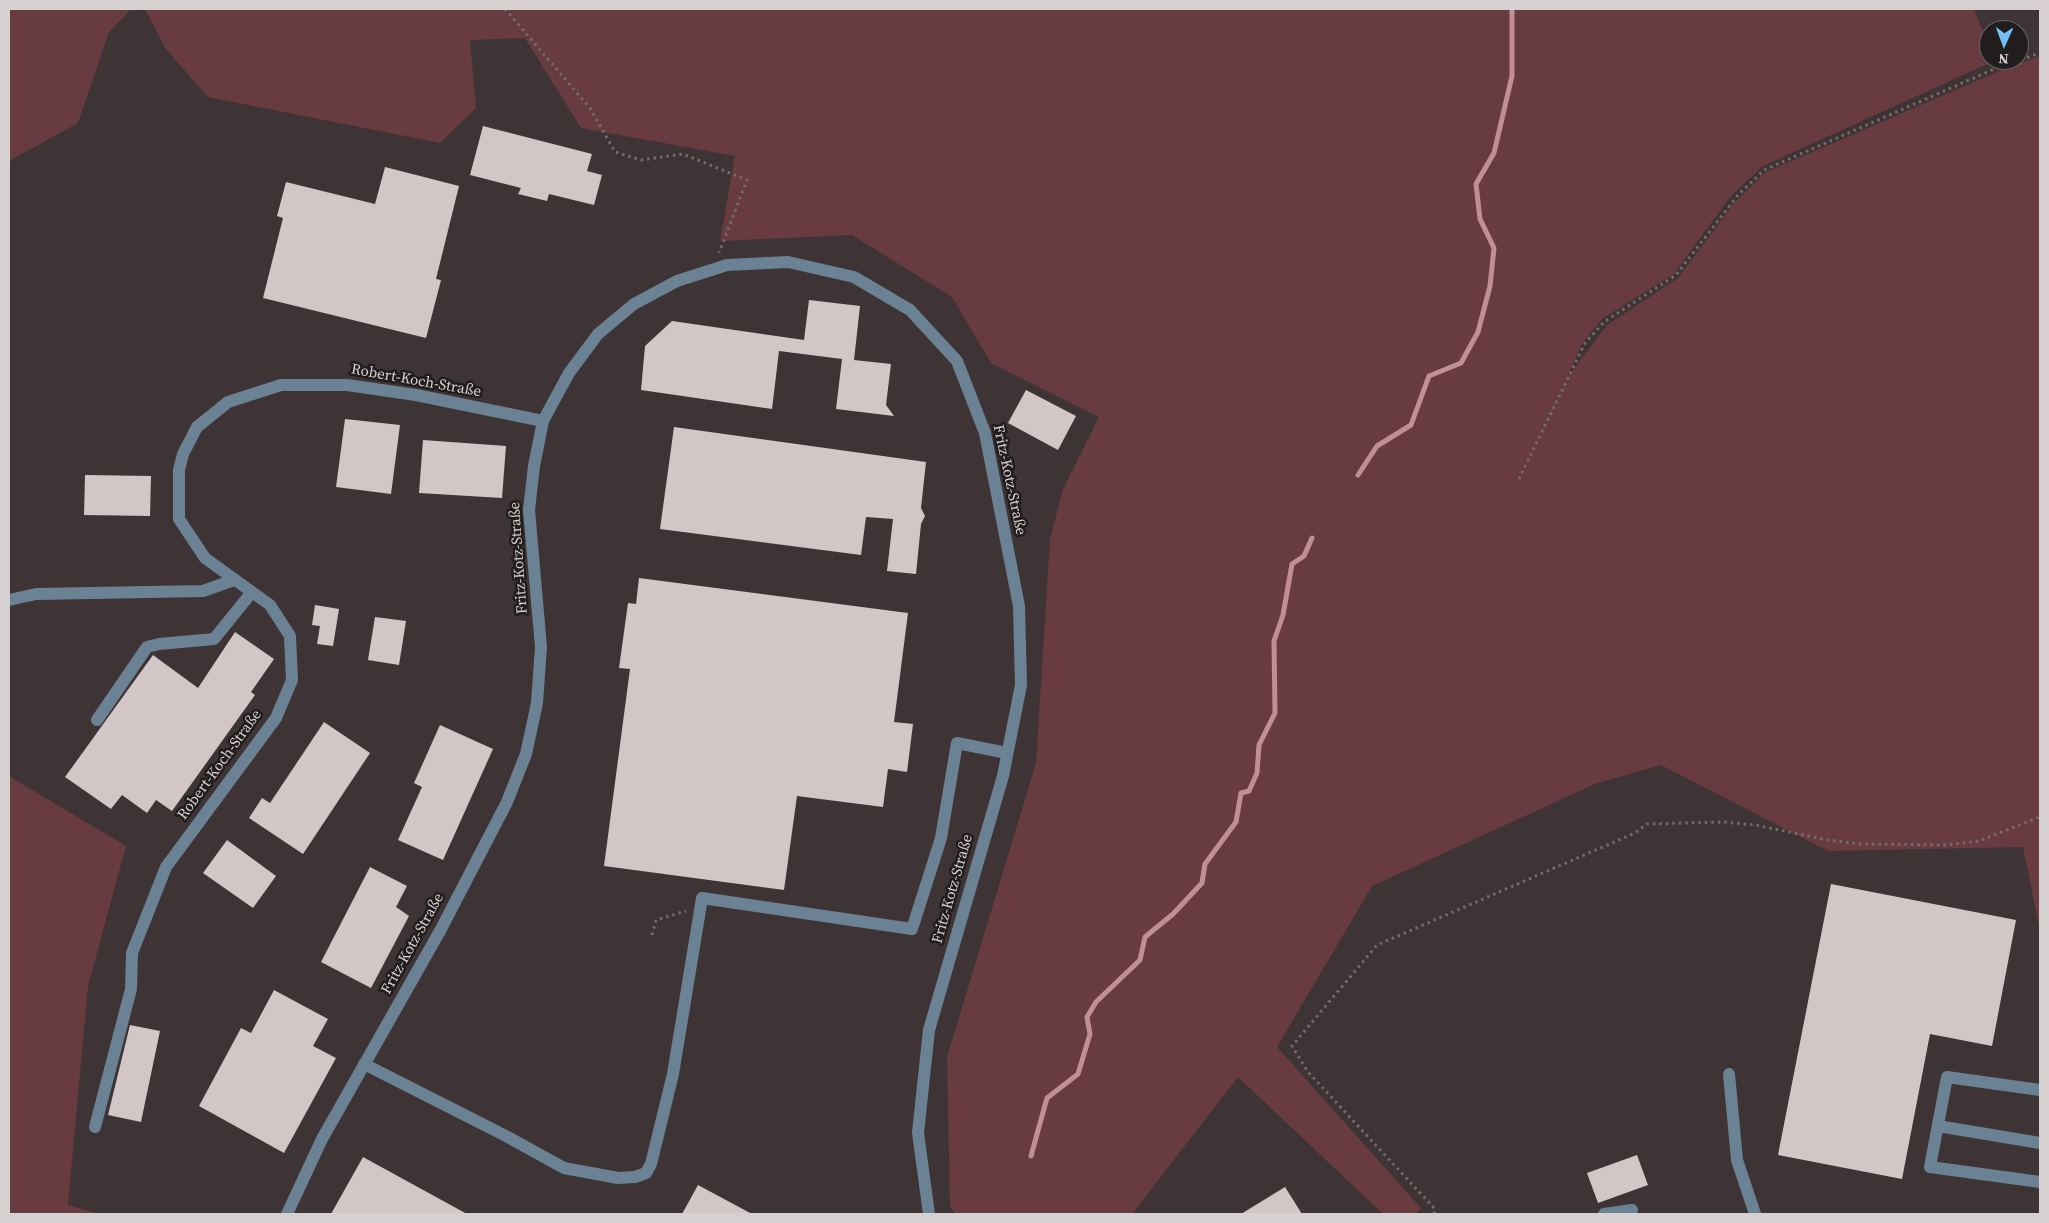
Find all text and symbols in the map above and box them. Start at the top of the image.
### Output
north arrow [1979,20,2029,70]
text: N [1998,49,2009,69]
street label: Robert-Koch-Straße [350,361,482,401]
street label: Fritz-Kotz-Straße [989,423,1029,537]
street label: Fritz-Kotz-Straße [506,501,532,615]
street label: Robert-Koch-Straße [174,706,266,824]
street label: Fritz-Kotz-Straße [929,832,977,946]
street label: Fritz-Kotz-Straße [378,890,448,998]

